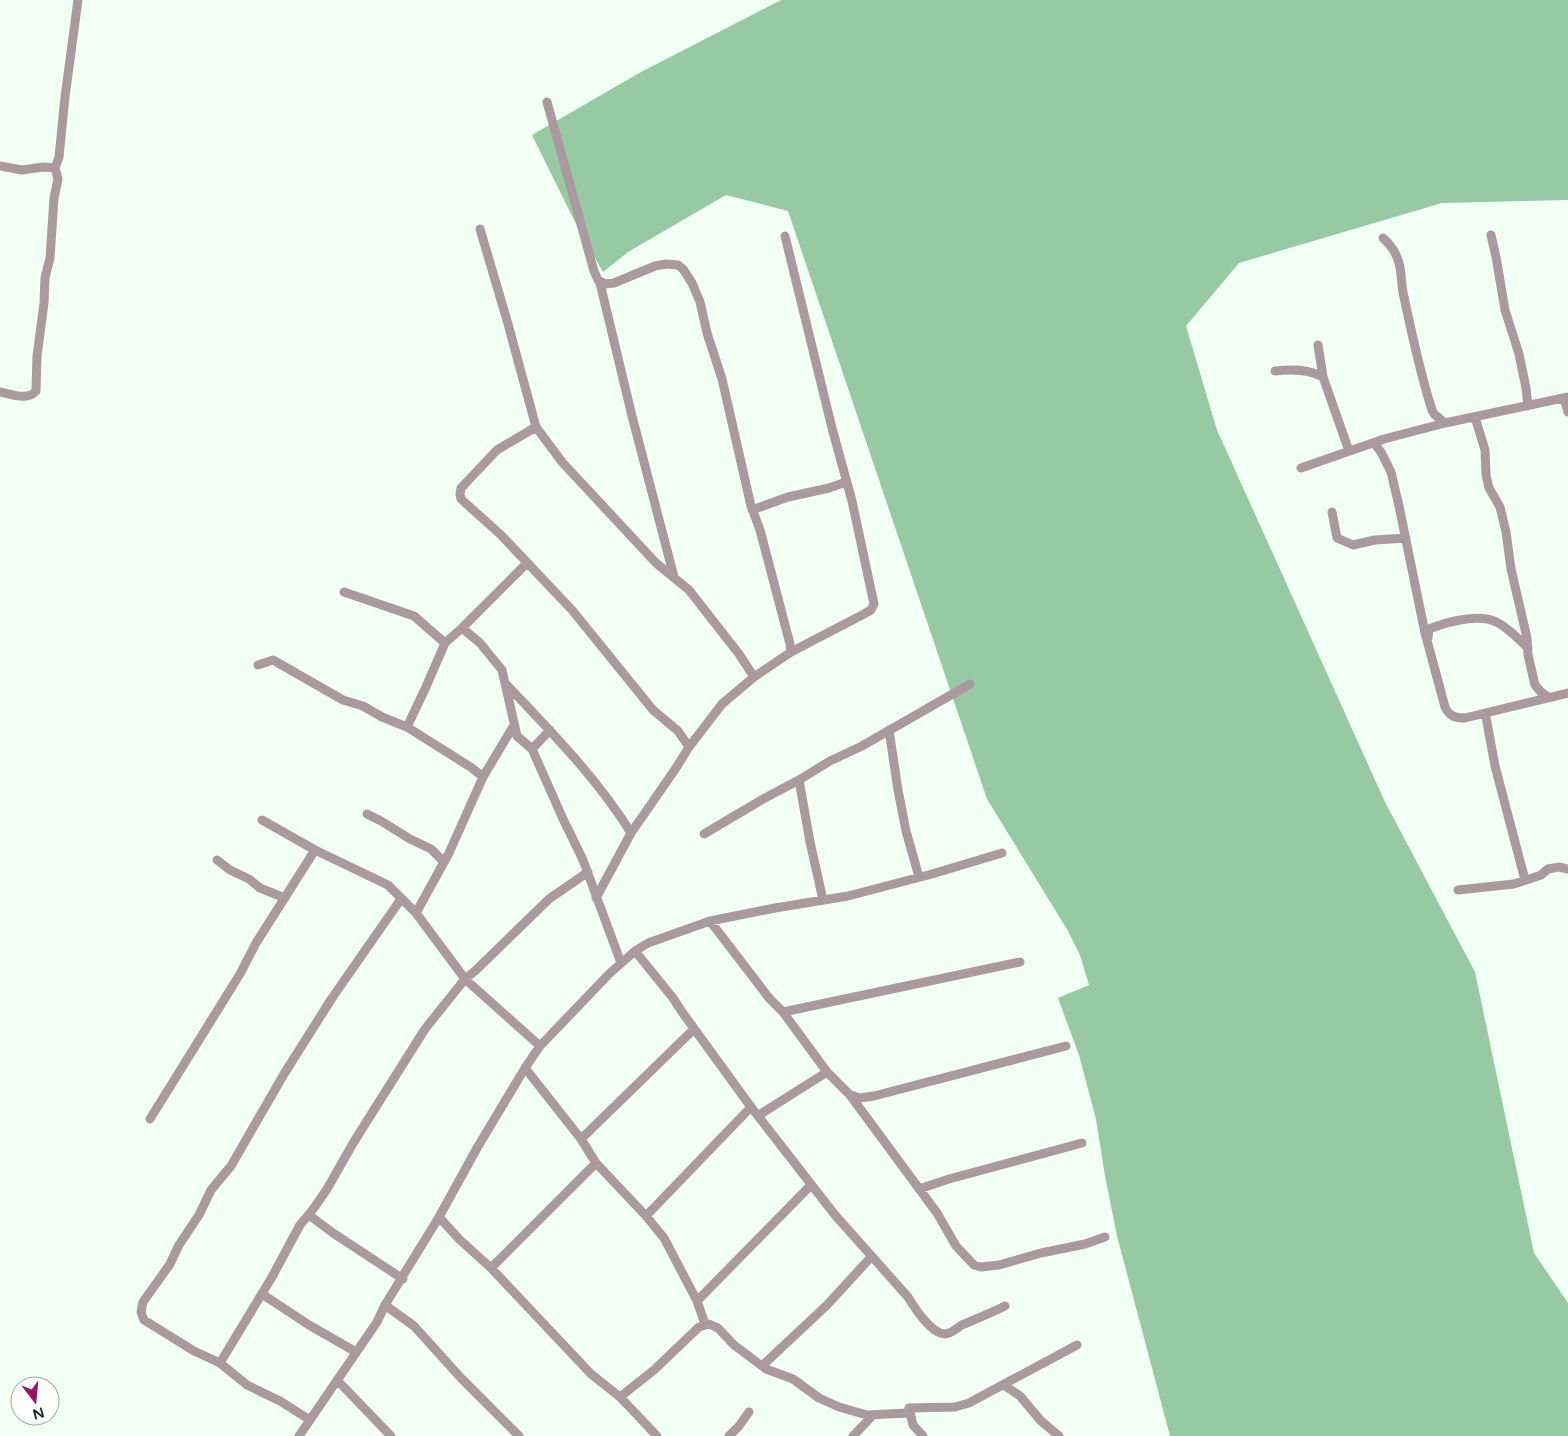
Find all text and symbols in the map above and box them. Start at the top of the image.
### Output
north arrow [10,1376,60,1426]
text: N [31,1403,46,1423]

